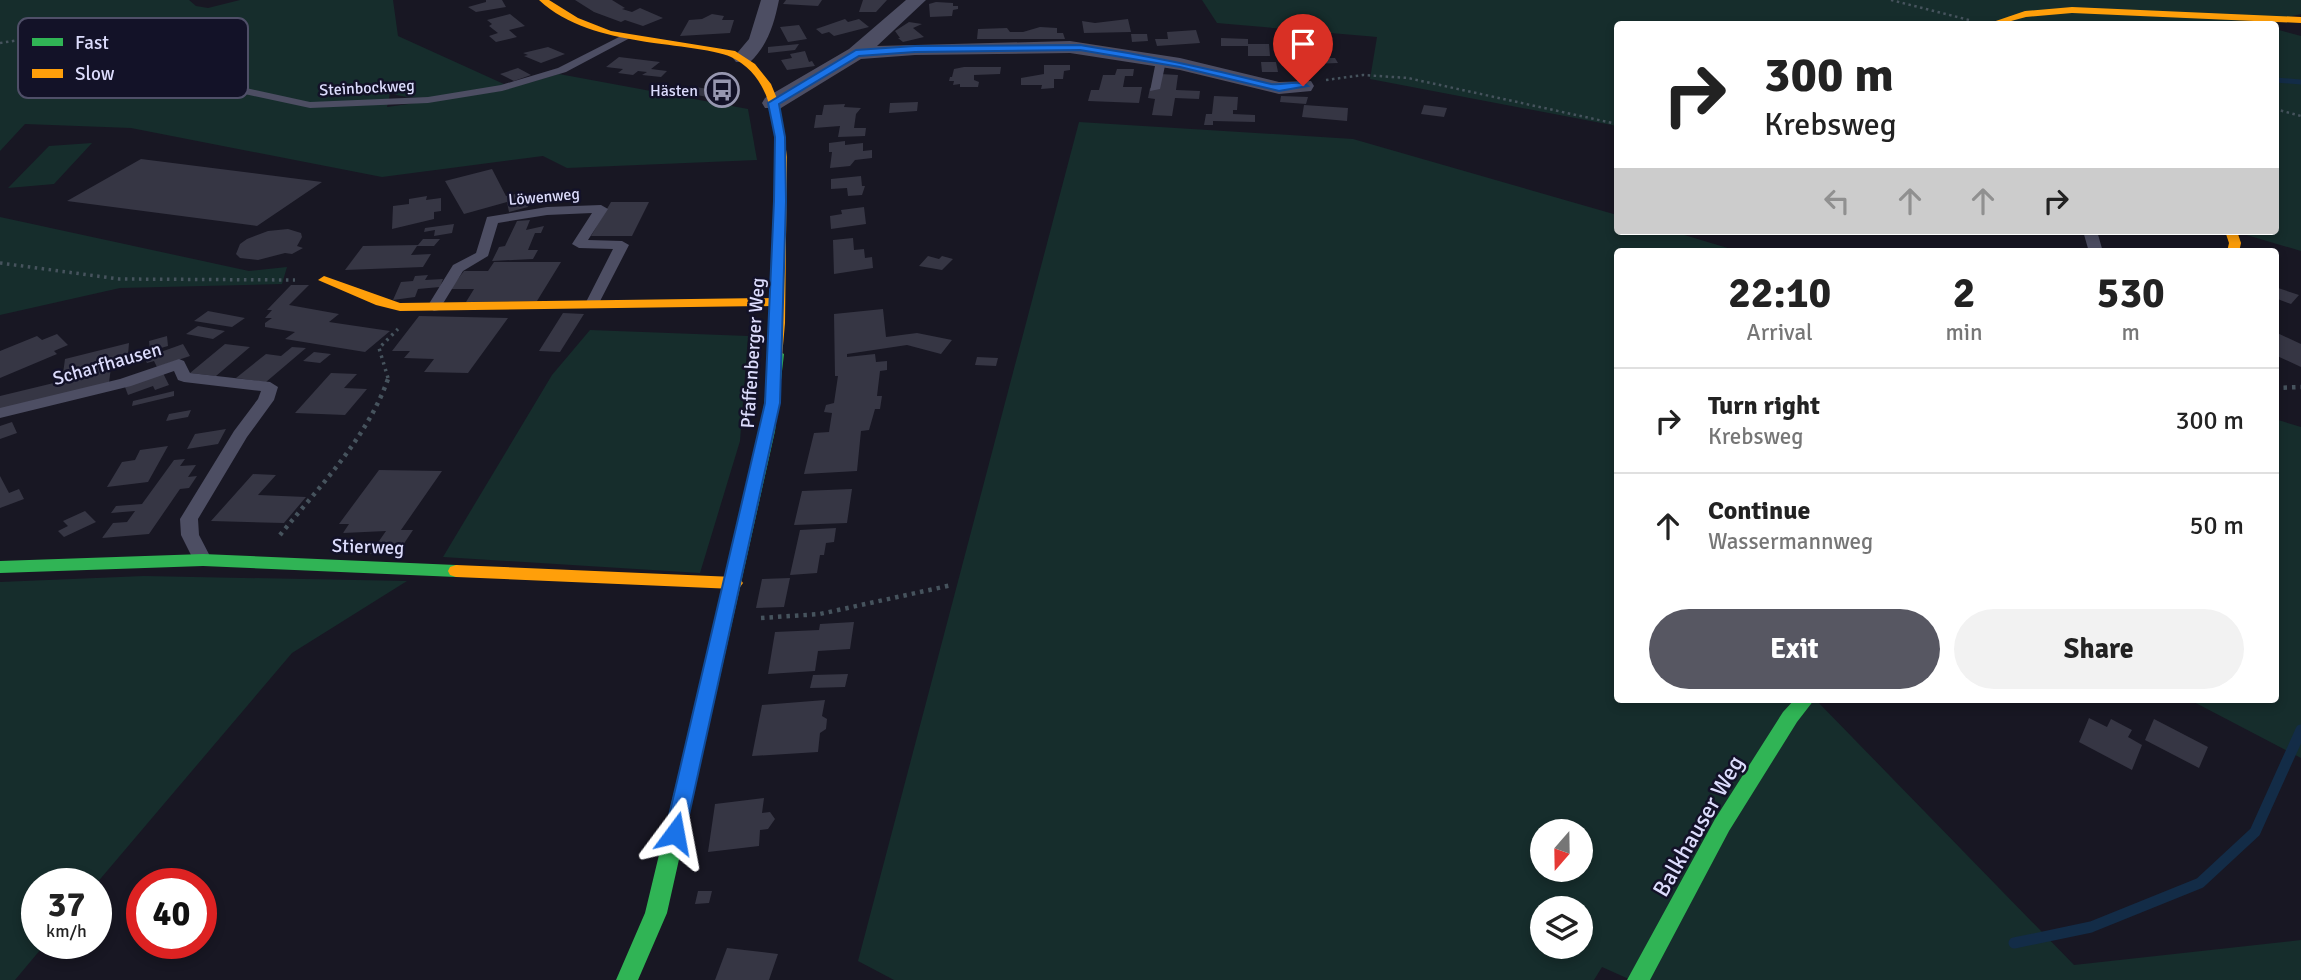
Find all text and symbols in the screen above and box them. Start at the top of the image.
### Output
pin [1273,14,1333,86]
legend [18,18,248,98]
icon: arrive [1284,25,1322,63]
text: Fast [75,31,109,55]
text: 300 m [1764,45,1894,105]
icon: right [1649,49,1740,140]
text: Slow [75,62,115,86]
bus stop icon: Hästen [703,71,741,109]
street label: Steinbockweg [319,76,415,100]
place label: Hästen [650,81,698,101]
text: Krebsweg [1764,105,1897,144]
icon: left [1818,182,1856,220]
icon: ahead [1891,182,1929,220]
icon: ahead [1964,182,2002,220]
icon: right [2037,182,2075,220]
street label: Löwenweg [507,184,581,210]
text: 22:10 [1728,268,1831,319]
text: 2 [1953,268,1975,319]
text: 530 [2097,268,2165,319]
street label: Pfaffenberger Weg [736,277,770,429]
text: Arrival [1747,318,1813,347]
text: min [1945,318,1983,347]
text: m [2122,318,2140,347]
street label: Scharfhausen [50,337,164,391]
text: Turn right [1708,390,1820,422]
icon: right [1649,402,1687,440]
text: 300 m [2175,405,2244,437]
text: Krebsweg [1708,422,1803,451]
text: Continue [1708,495,1810,527]
icon: ahead [1649,507,1687,545]
text: 50 m [2189,510,2244,542]
text: Wassermannweg [1708,527,1873,556]
street label: Stierweg [331,534,405,560]
button: Exit [1649,609,1940,689]
button: Share [1954,609,2244,689]
street label: Balkhauser Weg [1646,751,1750,902]
position arrow [638,796,712,870]
north arrow [1530,819,1592,882]
map controls [1530,819,1593,959]
speed limit sign: 40 [126,868,217,959]
text: 37 [48,883,85,926]
button: layers [1530,896,1593,959]
text: km/h [46,920,87,942]

